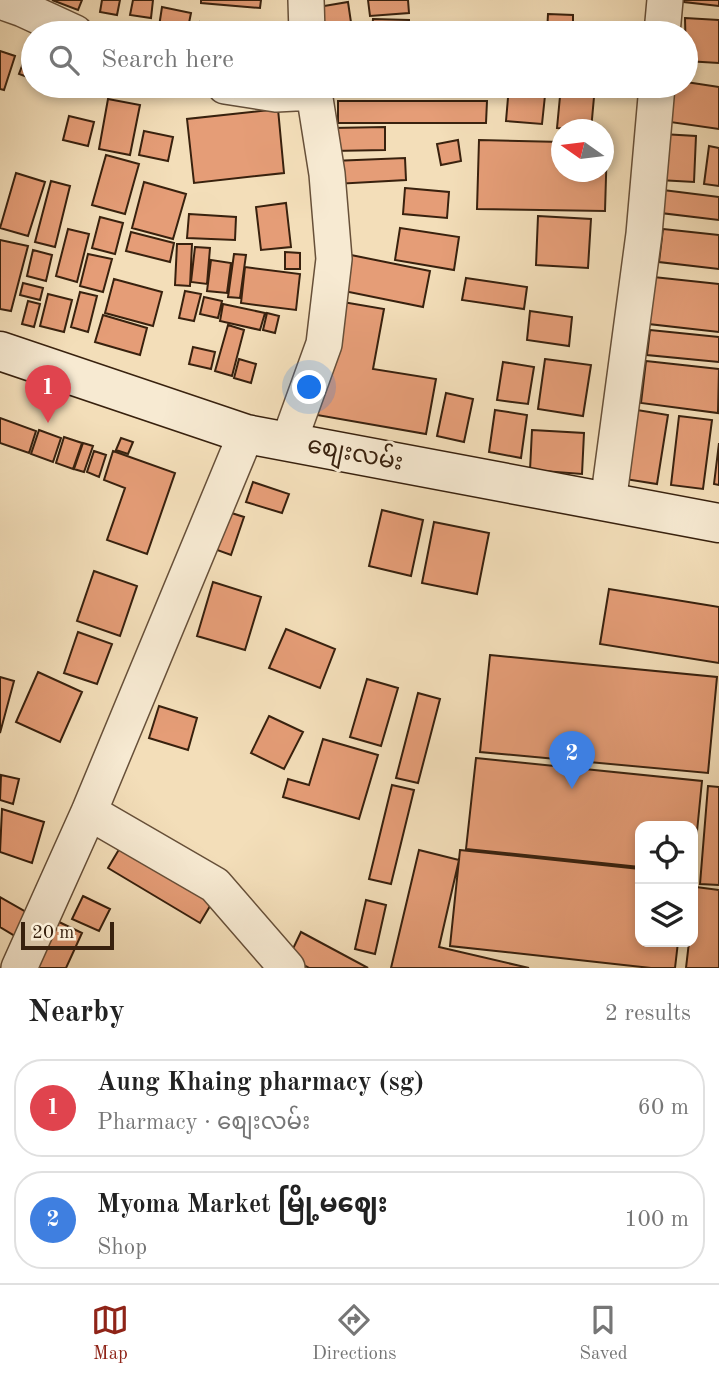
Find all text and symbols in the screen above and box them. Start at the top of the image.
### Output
search box [21,21,698,98]
icon: search [45,41,83,79]
text: Search here [101,47,234,73]
north arrow [551,119,614,182]
pin: 1 [25,365,71,423]
your location [292,370,326,404]
street label: စျေးလမ်း [304,428,406,481]
pin: 2 [549,731,595,789]
map controls [635,821,698,947]
button: locate [635,821,698,884]
button: layers [635,884,698,947]
scale bar [21,919,114,951]
text: 20 m [32,924,74,943]
text: Nearby [28,998,125,1028]
text: 2 results [605,1002,691,1025]
text: Aung Khaing pharmacy (sg) [97,1070,424,1096]
text: 1 [46,1096,60,1119]
text: 60 m [638,1096,689,1119]
text: Pharmacy · စျေးလမ်း [97,1111,310,1134]
text: Myoma Market မြို့မဈေး [97,1192,388,1218]
text: 2 [46,1208,60,1231]
text: 100 m [624,1208,689,1231]
text: Shop [97,1236,147,1259]
tab: Map [91,1301,129,1366]
tab: Directions [312,1301,397,1366]
tab: Saved [579,1301,628,1366]

